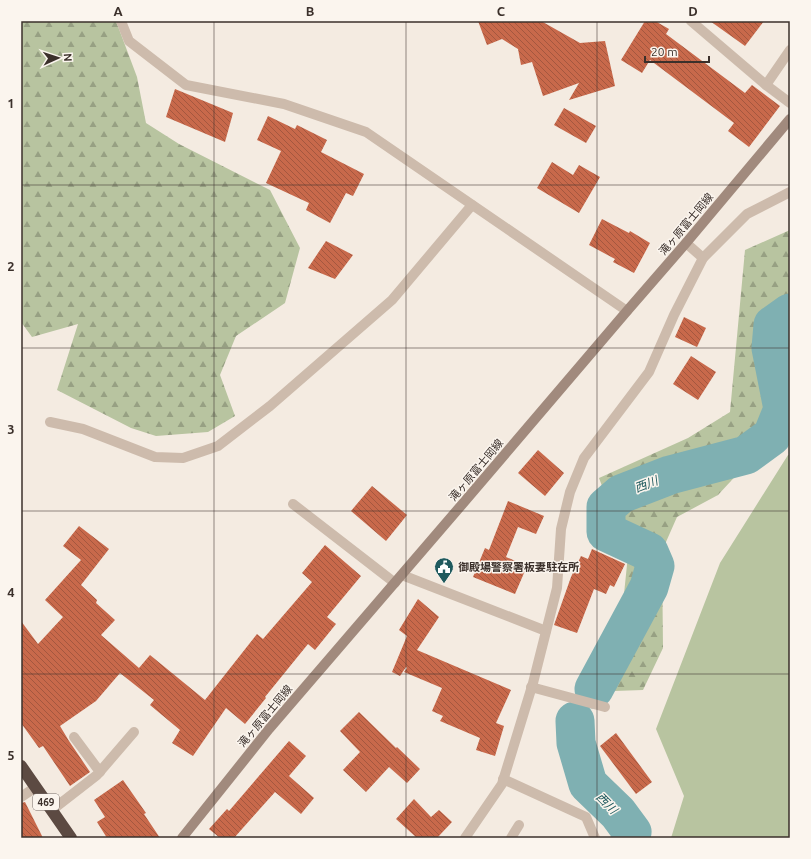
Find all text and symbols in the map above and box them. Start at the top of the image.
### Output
text: A [113,4,123,18]
text: B [306,4,315,18]
text: C [497,4,506,18]
text: D [688,4,698,18]
north arrow [38,38,78,78]
scale bar [645,38,709,64]
text: 20 m [651,45,678,58]
text: N [62,53,74,62]
text: 1 [7,96,15,110]
street label: 滝ヶ原富士岡線 [657,191,715,257]
text: 2 [7,259,15,273]
text: 3 [7,422,15,436]
street label: 滝ヶ原富士岡線 [447,437,505,503]
water label: 西川 [632,473,661,494]
public building icon: 御殿場警察署板妻駐在所 [433,556,455,584]
place label: 御殿場警察署板妻駐在所 [458,561,579,573]
text: 4 [7,585,15,599]
street label: 滝ヶ原富士岡線 [236,683,294,749]
text: 5 [7,748,15,762]
water label: 西川 [594,790,621,817]
road number: 469 [33,794,59,810]

